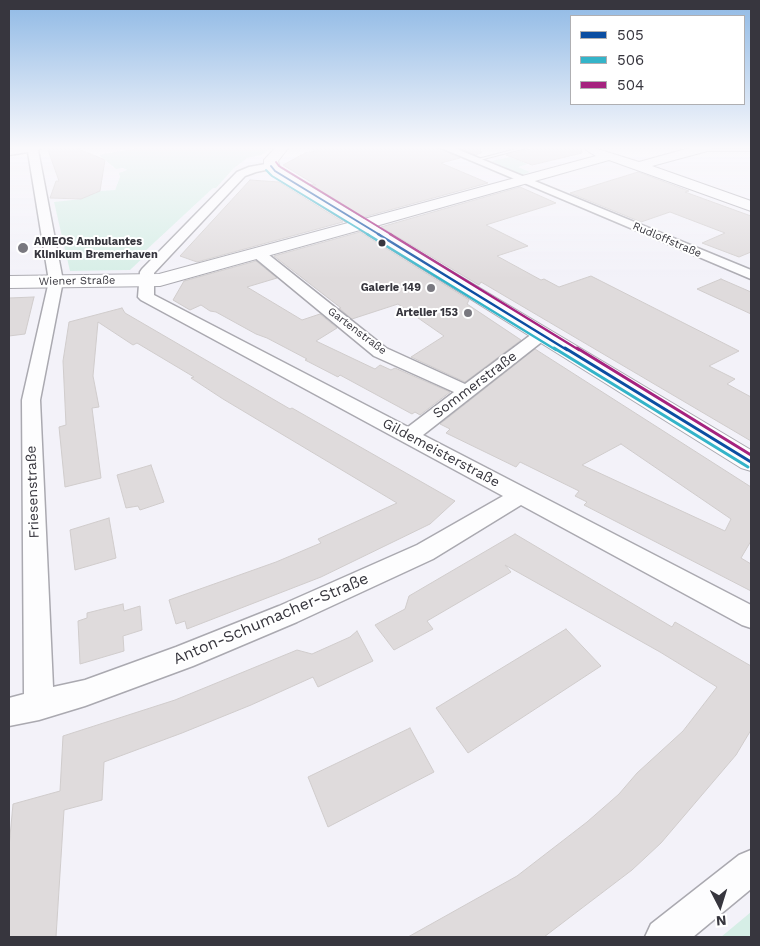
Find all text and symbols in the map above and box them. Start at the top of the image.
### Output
legend [570,15,745,105]
text: 505 [617,26,644,44]
text: 506 [617,51,644,69]
text: 504 [617,76,644,94]
street label: Rudloffstraße [631,220,703,260]
place label: AMEOS Ambulantes Klinikum Bremerhaven [34,235,158,261]
unlabelled marker [377,238,387,248]
marker: AMEOS Ambulantes Klinikum Bremerhaven [16,241,30,255]
street label: Wiener Straße [39,274,115,288]
place label: Galerie 149 [361,281,421,295]
marker: Galerie 149 [425,282,437,294]
street label: Gartenstraße [325,305,389,357]
place label: Artelier 153 [396,306,458,320]
marker: Artelier 153 [462,307,474,319]
street label: Sommerstraße [430,348,520,422]
street label: Gildemeisterstraße [380,415,502,491]
street label: Friesenstraße [23,445,43,539]
street label: Anton-Schumacher-Straße [170,569,372,669]
north arrow [695,881,745,931]
text: N [715,913,727,929]

